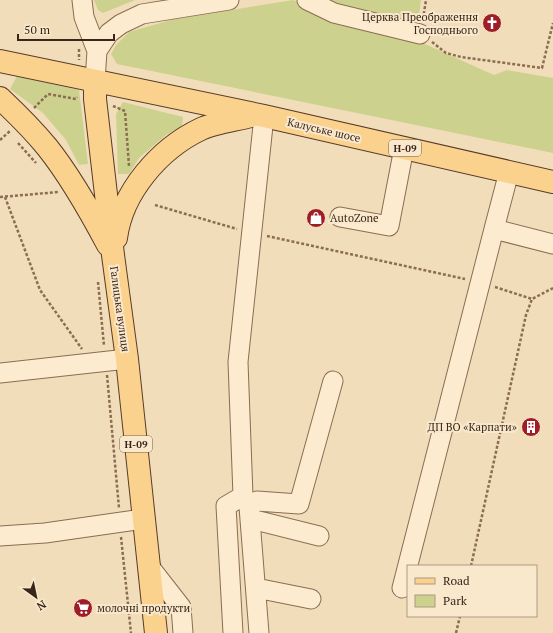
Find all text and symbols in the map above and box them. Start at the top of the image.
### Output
place label: Церква Преображення Господнього [362,10,478,37]
church icon: Церква Преображення Господнього [481,12,503,34]
scale bar [18,16,114,42]
text: 50 m [24,22,51,37]
street label: Калуське шосе [286,115,362,145]
road number: Н-09 [389,140,421,156]
shop icon: AutoZone [305,207,327,229]
place label: AutoZone [330,211,379,225]
street label: Галицька вулиця [107,265,133,353]
building icon: ДП ВО «Карпати» [520,416,542,438]
place label: ДП ВО «Карпати» [428,420,517,434]
road number: Н-09 [120,436,152,452]
legend [407,565,537,617]
text: Road [443,573,470,588]
north arrow [16,577,56,617]
text: Park [443,593,468,608]
text: N [34,597,49,614]
supermarket icon: молочні продукти [72,597,94,619]
place label: молочні продукти [97,601,191,615]

